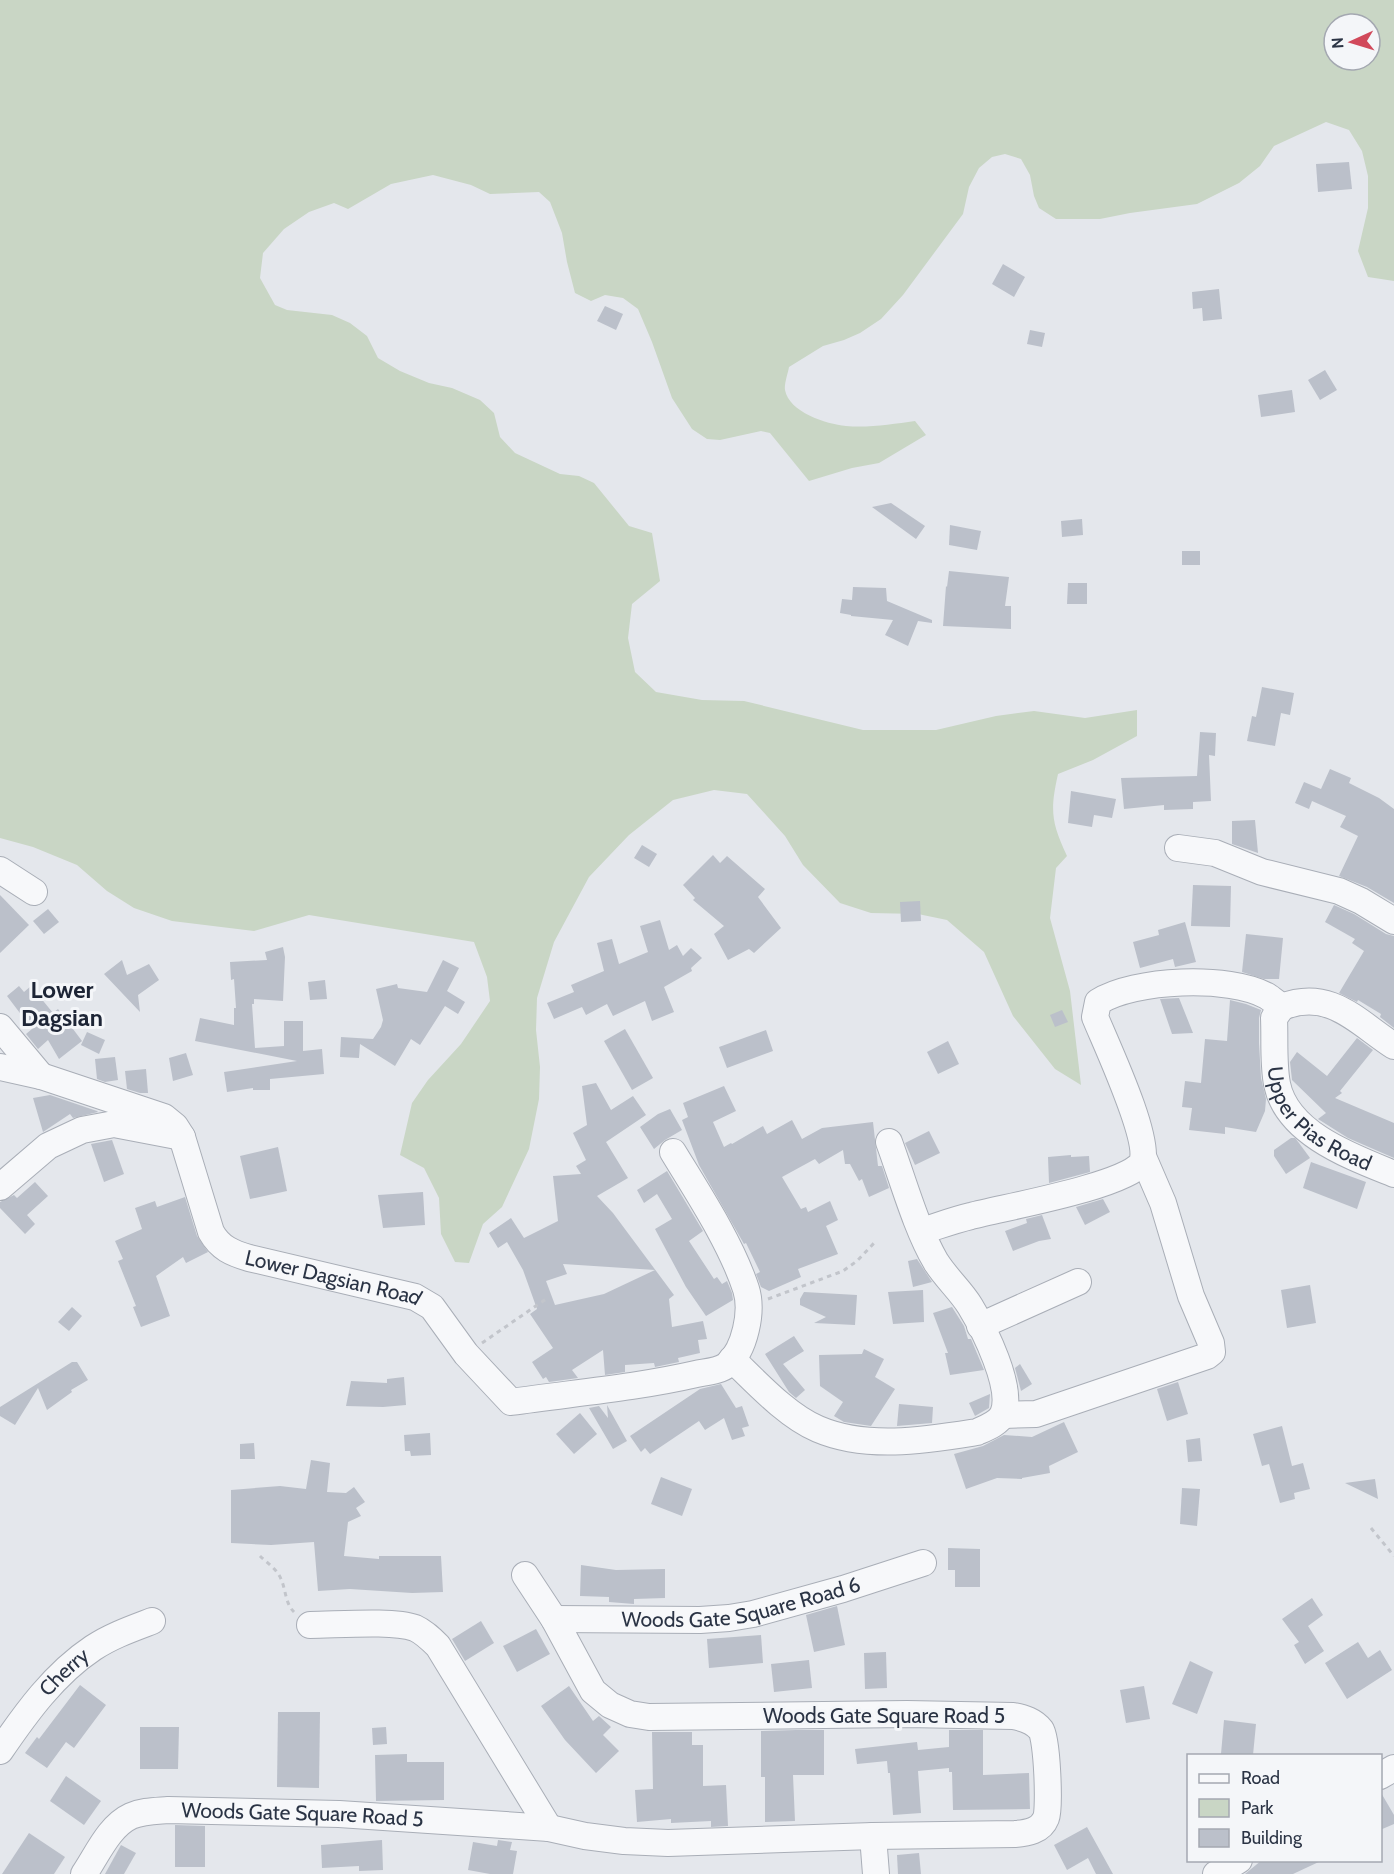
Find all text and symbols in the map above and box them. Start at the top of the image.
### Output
north arrow [1322,12,1382,72]
text: N [1328,37,1347,49]
district label: Lower Dagsian [21,975,103,1032]
street label: Upper Pias Road [1263,1065,1375,1176]
street label: Lower Dagsian Road [243,1245,427,1310]
street label: Woods Gate Square Road 6 [621,1571,864,1632]
street label: Cherry [34,1642,94,1701]
street label: Woods Gate Square Road 5 [763,1703,1005,1728]
legend [1187,1754,1382,1862]
text: Road [1241,1767,1280,1789]
street label: Woods Gate Square Road 5 [181,1797,424,1832]
text: Park [1241,1797,1274,1819]
text: Building [1241,1827,1303,1849]

